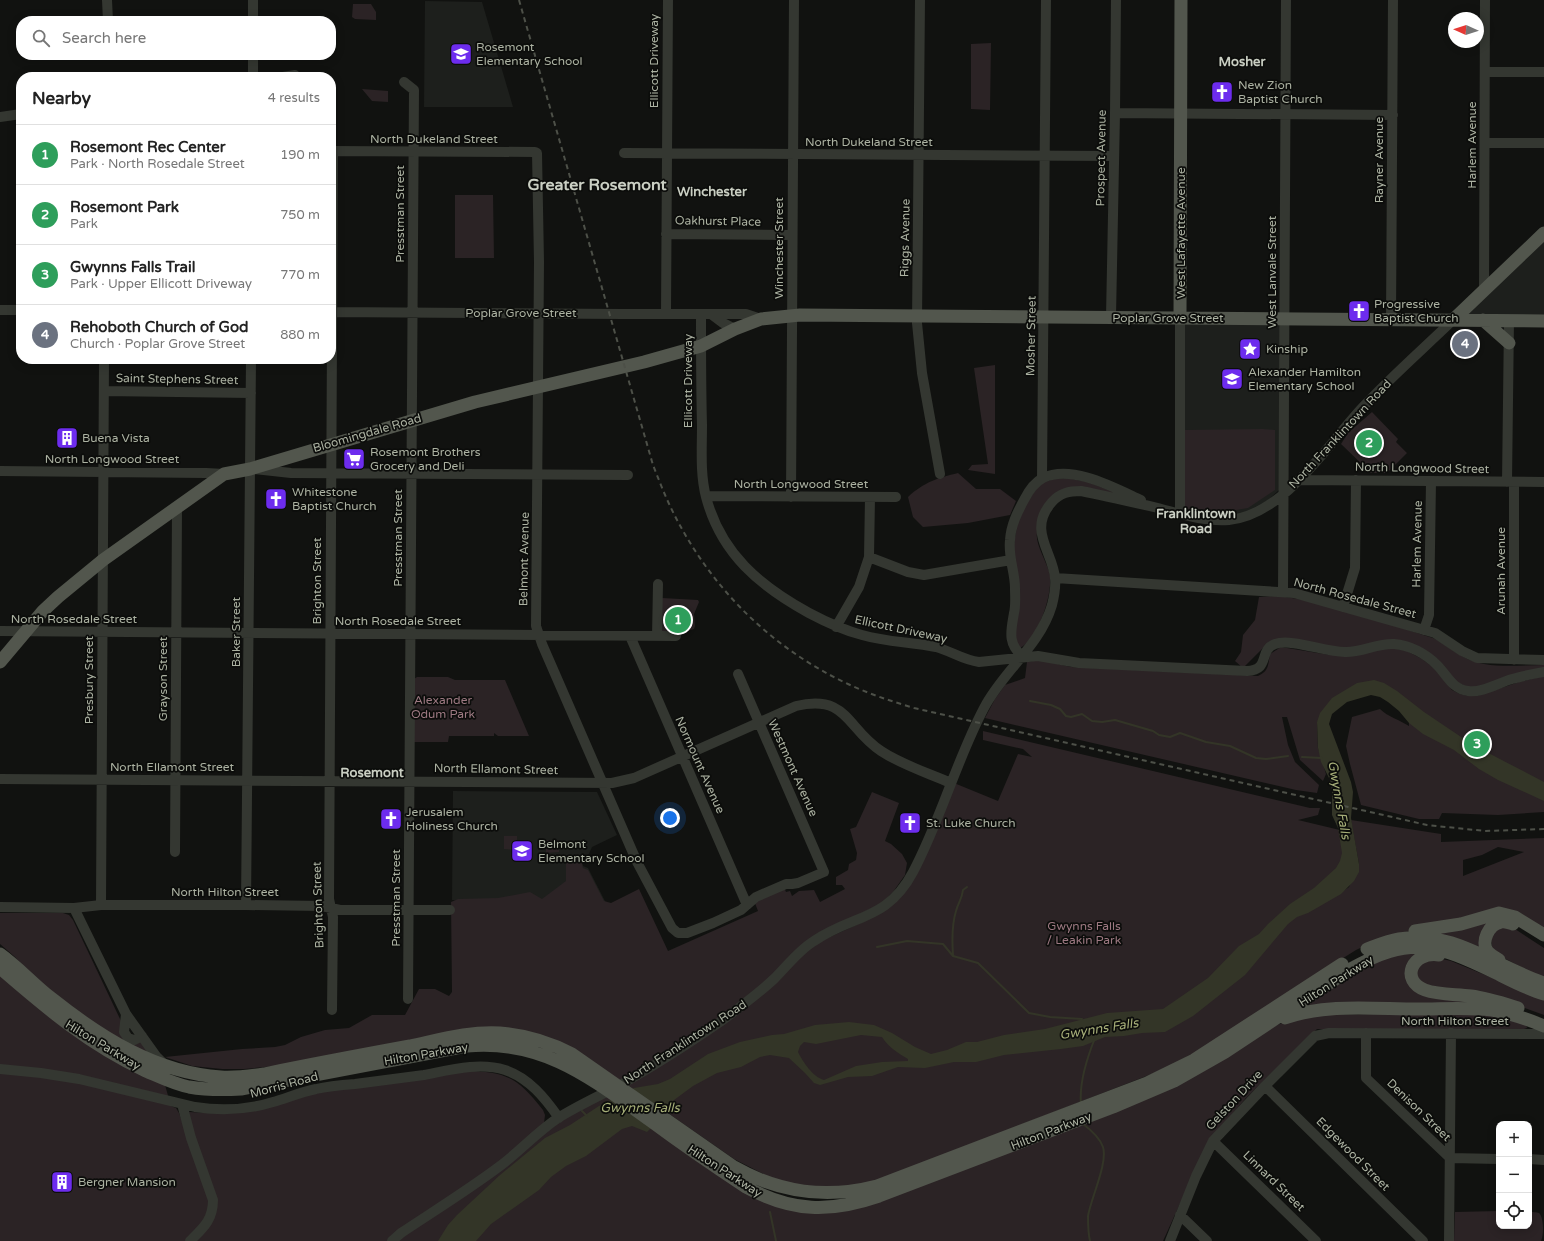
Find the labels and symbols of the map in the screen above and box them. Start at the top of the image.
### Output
north arrow [1448,12,1484,48]
street label: Ellicott Driveway [647,13,661,108]
place label: Rosemont Elementary School [476,40,583,68]
school or university icon: Rosemont Elementary School [448,41,474,67]
district label: Mosher [1219,54,1266,70]
place label: New Zion Baptist Church [1238,78,1323,106]
church icon: New Zion Baptist Church [1209,79,1235,105]
street label: Harlem Avenue [1465,101,1479,189]
street label: Prospect Avenue [1093,109,1109,207]
street label: Rayner Avenue [1372,117,1386,203]
street label: North Dukeland Street [370,132,498,146]
street label: North Dukeland Street [805,135,933,149]
street label: Presstman Street [393,165,407,263]
street label: West Lafayette Avenue [1174,167,1188,299]
district label: Greater Rosemont [527,175,667,195]
district label: Winchester [677,184,748,200]
street label: Winchester Street [772,197,786,299]
street label: Riggs Avenue [897,198,913,277]
street label: Oakhurst Place [675,213,761,229]
street label: West Lanvale Street [1265,215,1279,328]
street label: Mosher Street [1023,295,1039,376]
place label: Progressive Baptist Church [1374,297,1459,325]
church icon: Progressive Baptist Church [1346,298,1372,324]
street label: Poplar Grove Street [465,306,577,320]
street label: Poplar Grove Street [1112,311,1224,325]
pin: 4 [1452,329,1478,359]
street label: Ellicott Driveway [681,333,695,428]
place icon: Kinship [1237,336,1263,362]
place label: Kinship [1266,342,1308,356]
place label: Alexander Hamilton Elementary School [1248,365,1361,393]
school or university icon: Alexander Hamilton Elementary School [1219,366,1245,392]
street label: Saint Stephens Street [116,371,239,387]
street label: North Franklintown Road [1286,377,1394,491]
street label: Bloomingdale Road [311,411,423,455]
building icon: Buena Vista [54,425,80,451]
pin: 2 [1356,428,1382,458]
place label: Buena Vista [82,431,150,445]
place label: Rosemont Brothers Grocery and Deli [370,445,481,473]
supermarket icon: Rosemont Brothers Grocery and Deli [341,446,367,472]
street label: North Longwood Street [45,452,180,466]
street label: North Longwood Street [1355,460,1490,476]
street label: North Longwood Street [734,477,869,491]
place label: Whitestone Baptist Church [292,485,377,513]
church icon: Whitestone Baptist Church [263,486,289,512]
street label: Presstman Street [391,489,405,587]
street label: Harlem Avenue [1409,500,1425,588]
district label: Franklintown Road [1156,506,1236,537]
street label: Belmont Avenue [516,512,532,606]
street label: Arunah Avenue [1494,527,1508,615]
street label: Brighton Street [310,537,324,625]
street label: North Rosedale Street [1292,575,1418,621]
street label: Baker Street [229,596,243,667]
pin: 1 [665,605,691,635]
street label: North Rosedale Street [11,612,138,626]
street label: Ellicott Driveway [853,612,949,646]
street label: North Rosedale Street [335,614,462,628]
street label: Presbury Street [82,635,96,724]
street label: Grayson Street [156,636,170,721]
park label: Alexander Odum Park [411,693,476,721]
street label: Normount Avenue [672,714,728,816]
street label: Westmont Avenue [765,717,821,819]
pin: 3 [1464,729,1490,759]
water label: Gwynns Falls [1324,759,1354,841]
street label: North Ellamont Street [110,760,235,774]
street label: North Ellamont Street [434,761,559,777]
district label: Rosemont [340,765,404,781]
place label: Jerusalem Holiness Church [406,805,498,833]
church icon: Jerusalem Holiness Church [378,806,404,832]
your location [660,808,680,828]
church icon: St. Luke Church [897,810,923,836]
place label: St. Luke Church [926,816,1016,830]
place label: Belmont Elementary School [538,837,645,865]
school or university icon: Belmont Elementary School [509,838,535,864]
street label: Presstman Street [389,849,403,947]
street label: Brighton Street [309,861,327,949]
street label: North Hilton Street [171,885,279,899]
park label: Gwynns Falls / Leakin Park [1047,919,1122,947]
street label: Hilton Parkway [1296,952,1376,1010]
street label: North Franklintown Road [621,997,749,1087]
street label: North Hilton Street [1401,1014,1509,1028]
water label: Gwynns Falls [1058,1015,1140,1043]
street label: Hilton Parkway [63,1017,144,1073]
street label: Hilton Parkway [383,1040,470,1068]
street label: Gelston Drive [1203,1067,1265,1133]
street label: Morris Road [248,1069,320,1101]
street label: Denison Street [1384,1076,1454,1144]
water label: Gwynns Falls [600,1100,681,1116]
street label: Hilton Parkway [1009,1109,1094,1153]
street label: Edgewood Street [1313,1114,1393,1194]
street label: Hilton Parkway [685,1142,765,1200]
street label: Linnard Street [1240,1148,1308,1214]
building icon: Bergner Mansion [49,1169,75,1195]
place label: Bergner Mansion [78,1175,176,1189]

